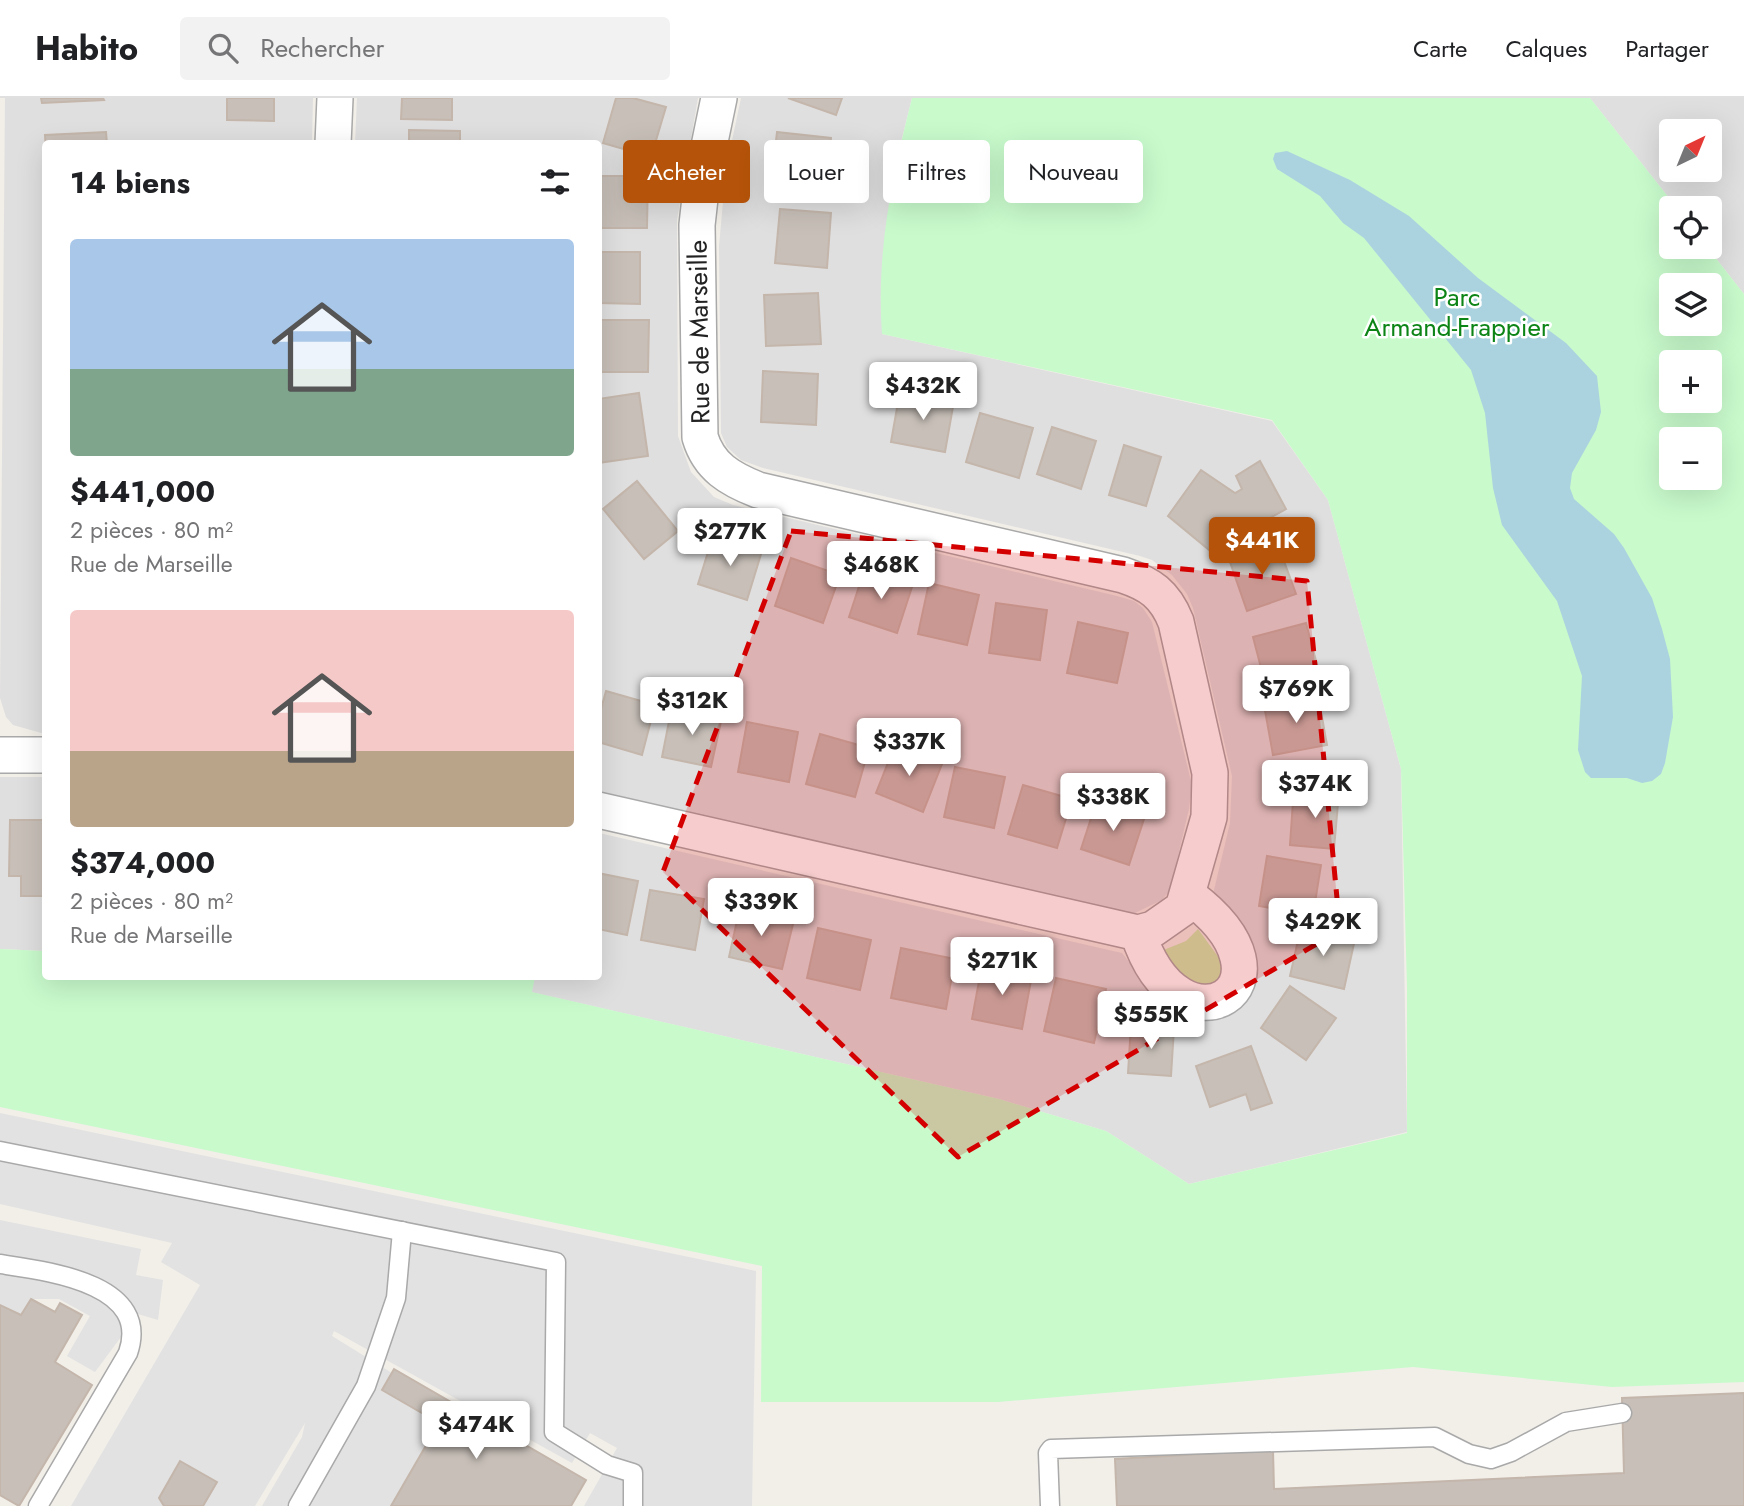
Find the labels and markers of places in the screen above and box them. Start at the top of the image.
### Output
pin: $432K [874,362,972,422]
pin: $277K [681,508,779,568]
pin: $441K [1213,518,1311,577]
pin: $468K [832,542,930,601]
pin: $769K [1247,666,1345,725]
pin: $312K [643,678,741,737]
pin: $337K [860,718,958,778]
pin: $374K [1266,760,1364,820]
pin: $338K [1064,774,1162,833]
pin: $339K [712,878,810,938]
pin: $429K [1274,898,1372,958]
pin: $271K [953,937,1051,997]
pin: $555K [1102,992,1200,1051]
pin: $474K [427,1402,525,1461]

